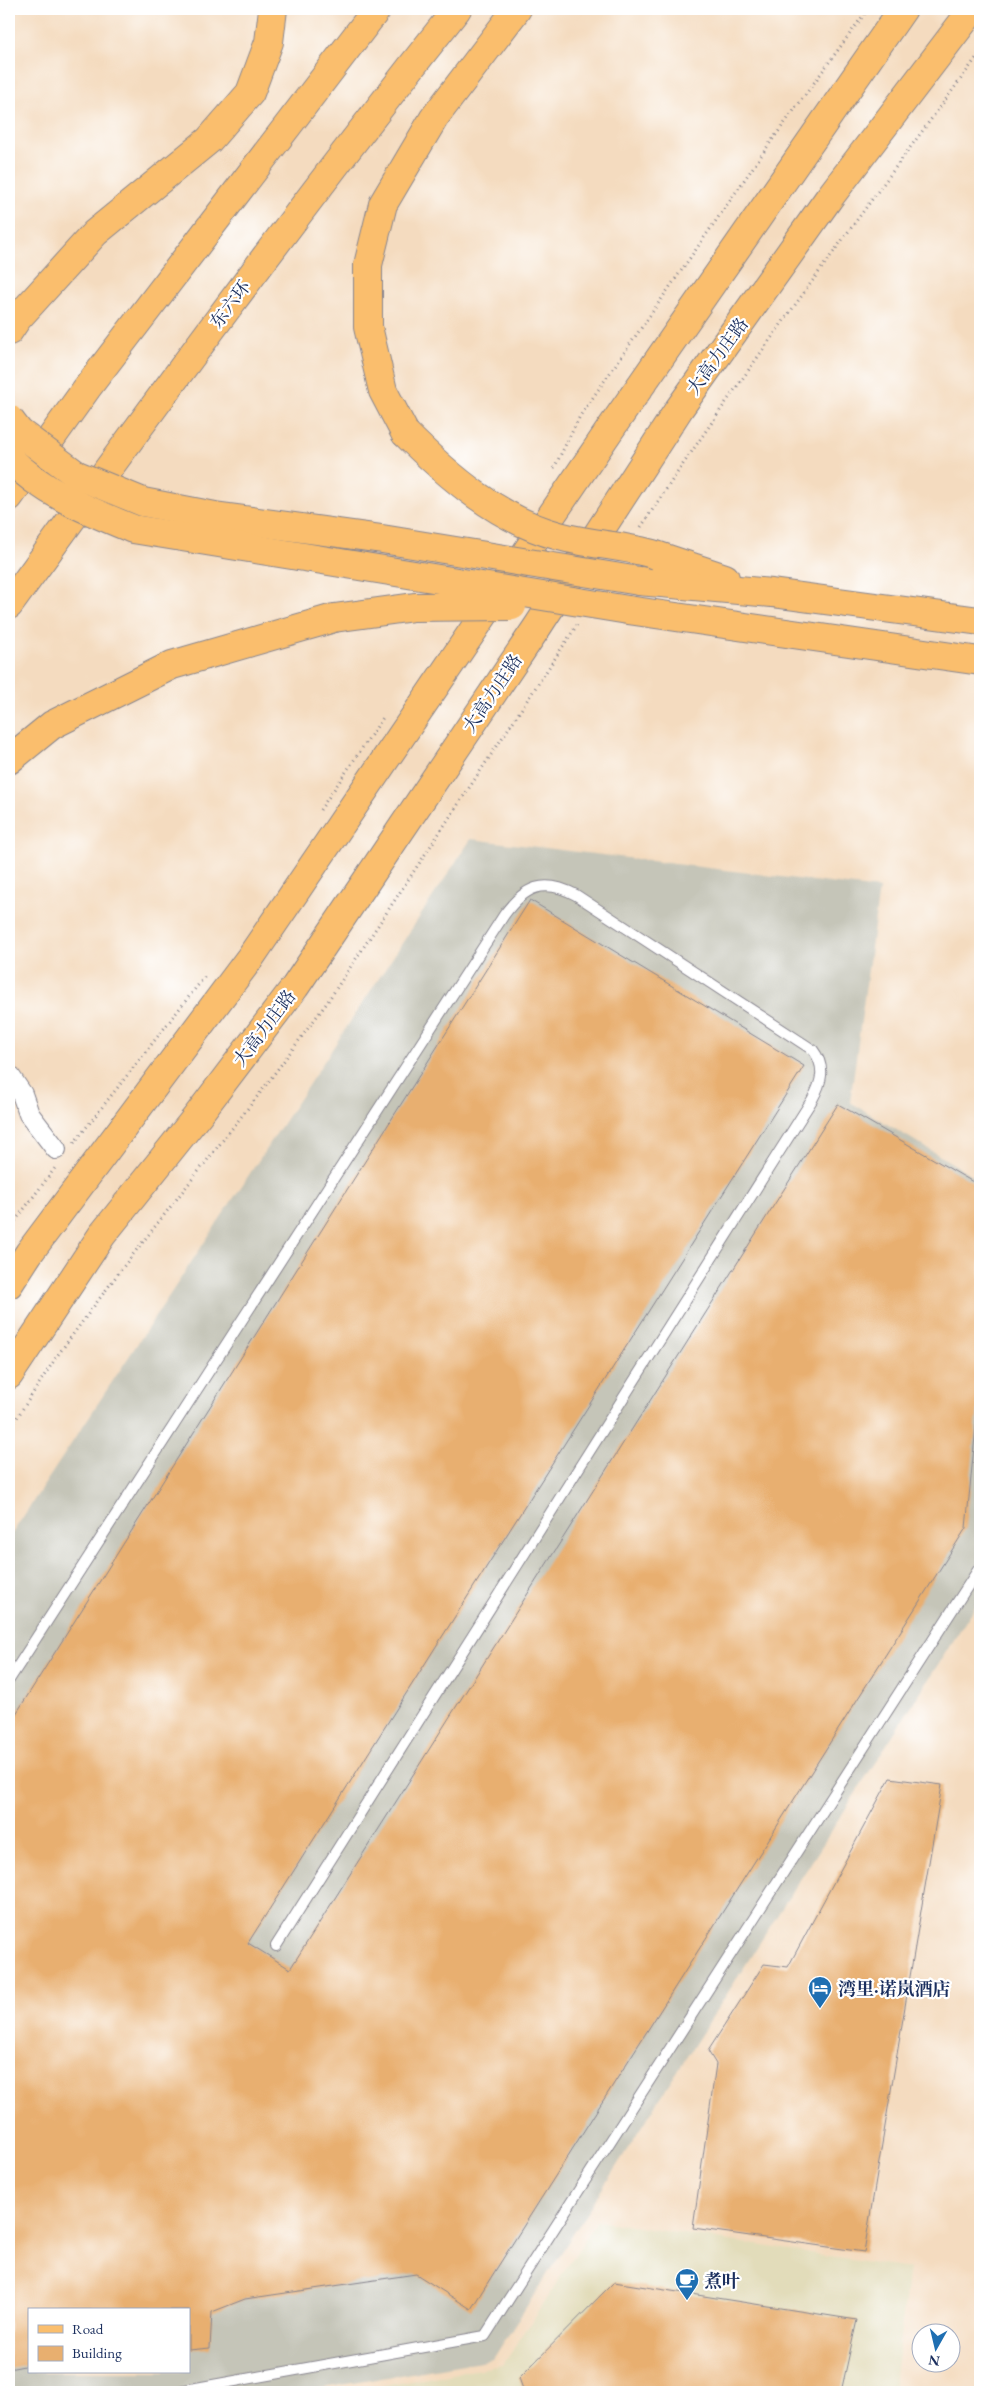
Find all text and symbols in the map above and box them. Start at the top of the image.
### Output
street label: 东六环 [205,276,255,332]
street label: 大高力庄路 [681,313,753,399]
street label: 大高力庄路 [457,649,527,737]
street label: 大高力庄路 [228,985,300,1071]
hotel icon: 湾里·诺岚酒店 [807,1975,833,2009]
place label: 湾里·诺岚酒店 [838,1977,951,2000]
cafe icon: 煮叶 [674,2267,700,2301]
place label: 煮叶 [704,2269,740,2292]
legend [28,2308,190,2374]
text: Road [72,2319,104,2338]
north arrow [912,2324,962,2374]
text: Building [72,2343,122,2362]
text: N [927,2351,941,2371]

